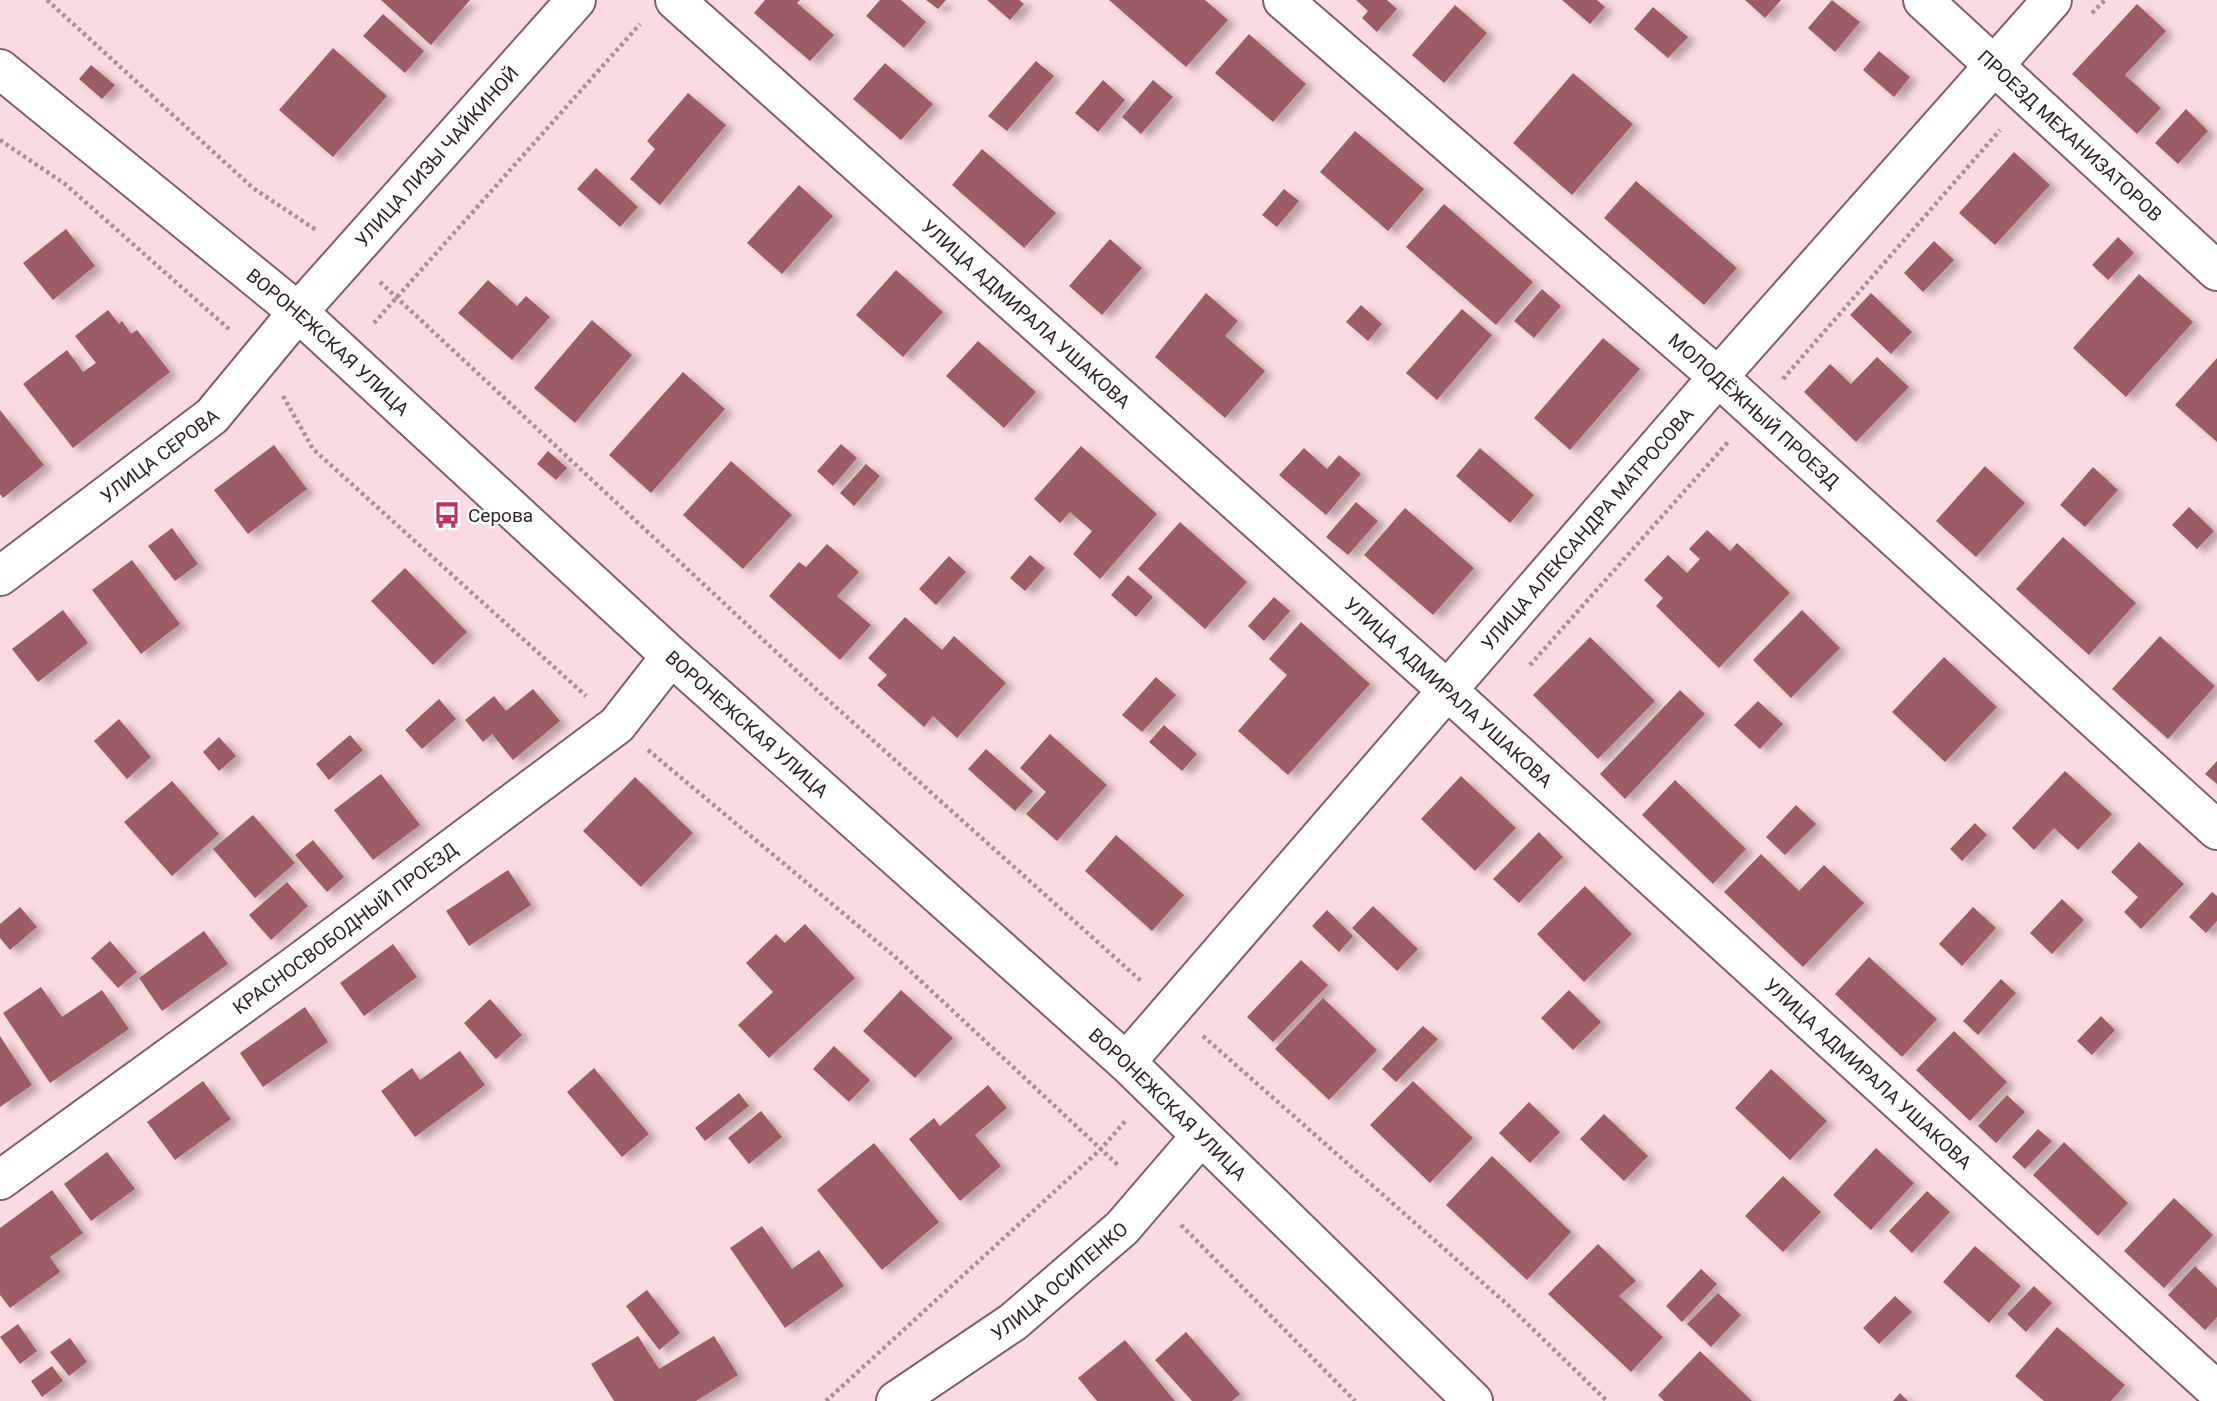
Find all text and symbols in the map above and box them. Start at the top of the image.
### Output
street label: ПРОЕЗД МЕХАНИЗАТОРОВ [1973,45,2167,226]
street label: УЛИЦА ЛИЗЫ ЧАЙКИНОЙ [350,61,523,251]
street label: УЛИЦА АДМИРАЛА УШАКОВА [917,215,1136,414]
street label: ВОРОНЕЖСКАЯ УЛИЦА [242,264,415,421]
street label: МОЛОДЁЖНЫЙ ПРОЕЗД [1664,328,1844,493]
street label: УЛИЦА АЛЕКСАНДРА МАТРОСОВА [1476,402,1698,655]
street label: УЛИЦА СЕРОВА [96,403,224,508]
bus stop icon: Серова [432,500,462,530]
place label: Серова [468,504,533,527]
street label: УЛИЦА АДМИРАЛА УШАКОВА [1340,592,1558,792]
street label: ВОРОНЕЖСКАЯ УЛИЦА [661,645,834,803]
street label: КРАСНОСВОБОДНЫЙ ПРОЕЗД [228,837,462,1019]
street label: УЛИЦА АДМИРАЛА УШАКОВА [1760,973,1977,1174]
street label: ВОРОНЕЖСКАЯ УЛИЦА [1084,1023,1252,1185]
street label: УЛИЦА ОСИПЕНКО [987,1217,1132,1345]

